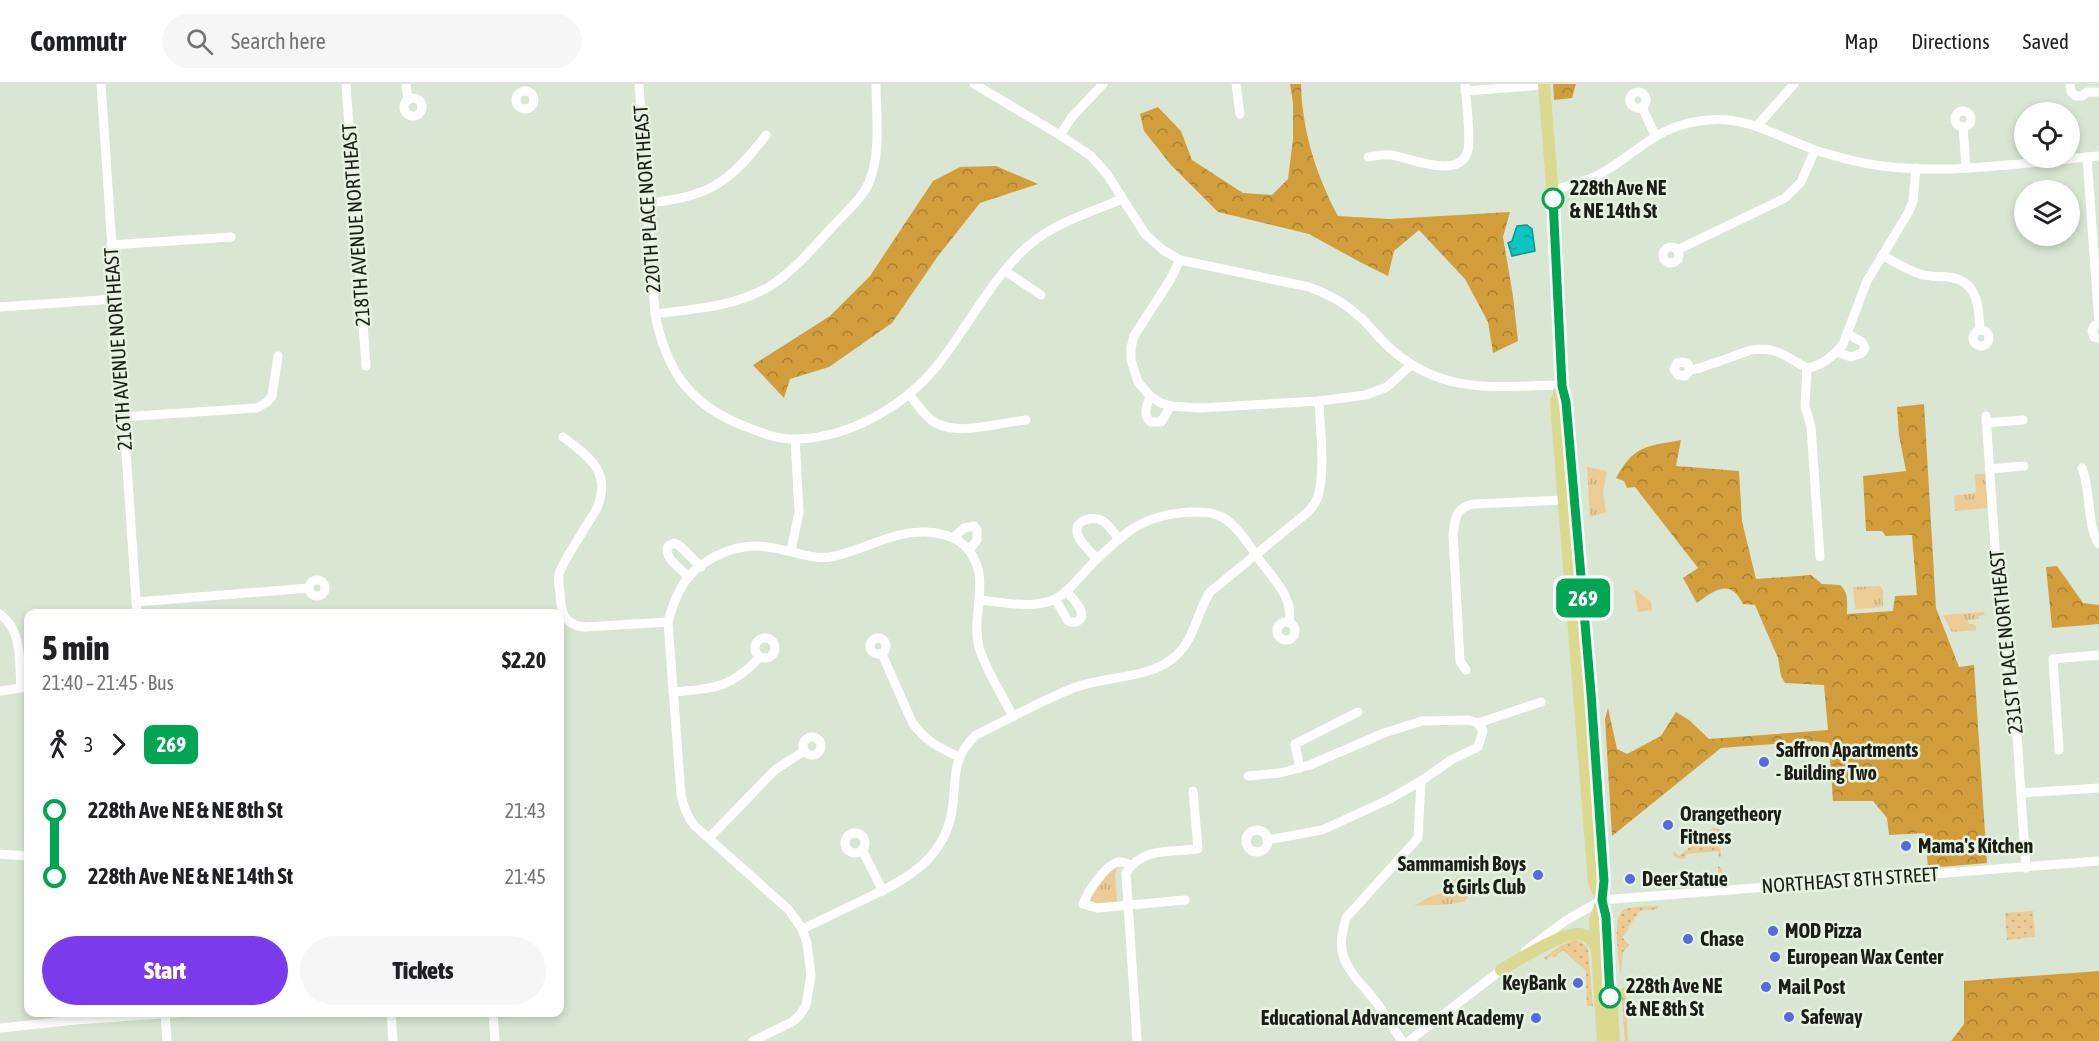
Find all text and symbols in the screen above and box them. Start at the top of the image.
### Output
search box [162,14,582,68]
text: Commutr [30,25,126,57]
icon: search [183,25,216,58]
text: Search here [231,28,326,54]
text: Map [1844,29,1878,53]
text: Directions [1911,29,1990,53]
text: Saved [2023,29,2069,53]
map controls [2014,102,2080,246]
button: locate [2014,102,2080,168]
street label: 220TH PLACE NORTHEAST [628,104,665,294]
street label: 218TH AVENUE NORTHEAST [337,123,374,327]
place label: 228th Ave NE & NE 14th St [1570,176,1667,222]
button: layers [2014,180,2080,246]
marker: 228th Ave NE & NE 14th St [1542,188,1564,210]
street label: 216TH AVENUE NORTHEAST [99,247,136,451]
street label: 231ST PLACE NORTHEAST [1984,549,2027,735]
line badge: 269 [1548,578,1618,618]
text: 269 [1568,586,1598,610]
text: 5 min [42,629,109,667]
text: $2.20 [502,647,546,673]
text: 21:40 – 21:45 · Bus [42,671,174,694]
icon: walk [42,728,75,761]
icon: forward [102,728,135,761]
text: 269 [156,732,186,756]
text: 3 [84,733,93,756]
place label: Saffron Apartments - Building Two [1776,738,1918,784]
marker: Saffron Apartments - Building Two [1757,755,1771,769]
text: 228th Ave NE & NE 8th St [88,797,283,823]
text: 21:43 [505,799,546,822]
place label: Orangetheory Fitness [1680,802,1782,848]
marker: Orangetheory Fitness [1661,818,1675,832]
place label: Mama's Kitchen [1918,834,2033,857]
marker: Mama's Kitchen [1899,839,1913,853]
place label: Sammamish Boys & Girls Club [1398,852,1526,898]
street label: NORTHEAST 8TH STREET [1761,862,1940,897]
text: 228th Ave NE & NE 14th St [88,863,293,889]
text: 21:45 [505,865,546,888]
place label: Deer Statue [1642,867,1728,890]
marker: Sammamish Boys & Girls Club [1531,868,1545,882]
marker: Deer Statue [1623,872,1637,886]
place label: MOD Pizza [1785,919,1862,942]
marker: MOD Pizza [1766,924,1780,938]
place label: Chase [1700,927,1744,950]
marker: Chase [1681,932,1695,946]
button: Start [42,936,288,1005]
button: Tickets [300,936,546,1005]
place label: European Wax Center [1787,945,1944,968]
marker: European Wax Center [1768,950,1782,964]
place label: KeyBank [1502,971,1566,994]
place label: 228th Ave NE & NE 8th St [1626,974,1723,1020]
place label: Mail Post [1778,975,1845,998]
marker: KeyBank [1571,976,1585,990]
marker: Mail Post [1759,980,1773,994]
marker: 228th Ave NE & NE 8th St [1599,986,1621,1008]
place label: Safeway [1801,1005,1863,1028]
place label: Educational Advancement Academy [1261,1006,1525,1029]
marker: Safeway [1782,1010,1796,1024]
marker: Educational Advancement Academy [1529,1011,1543,1025]

